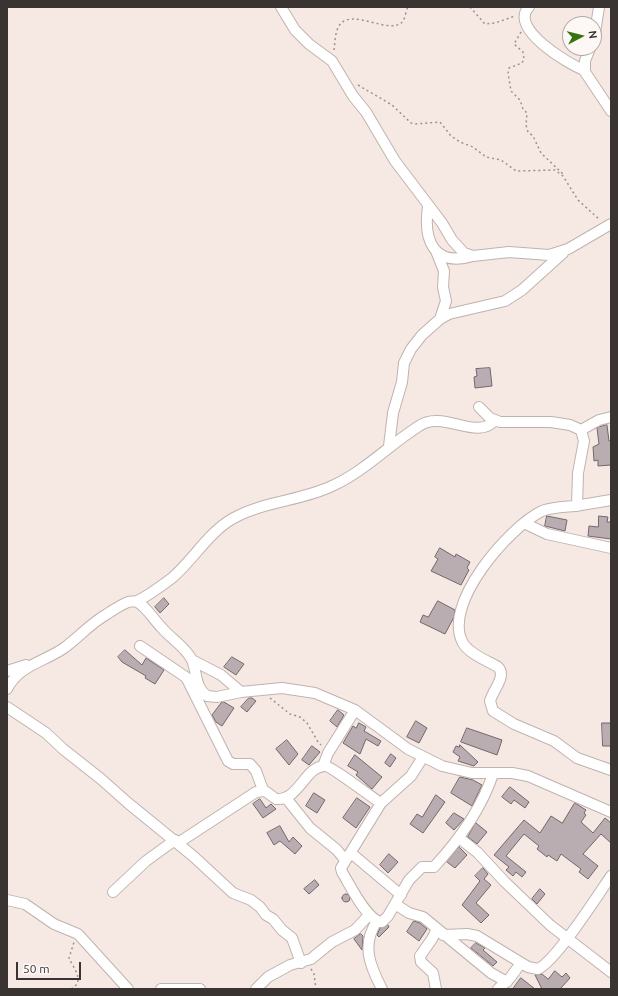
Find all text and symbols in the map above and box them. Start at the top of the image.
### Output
north arrow [562,16,602,56]
text: N [586,30,599,39]
scale bar [18,954,83,980]
text: 50 m [23,962,50,975]

